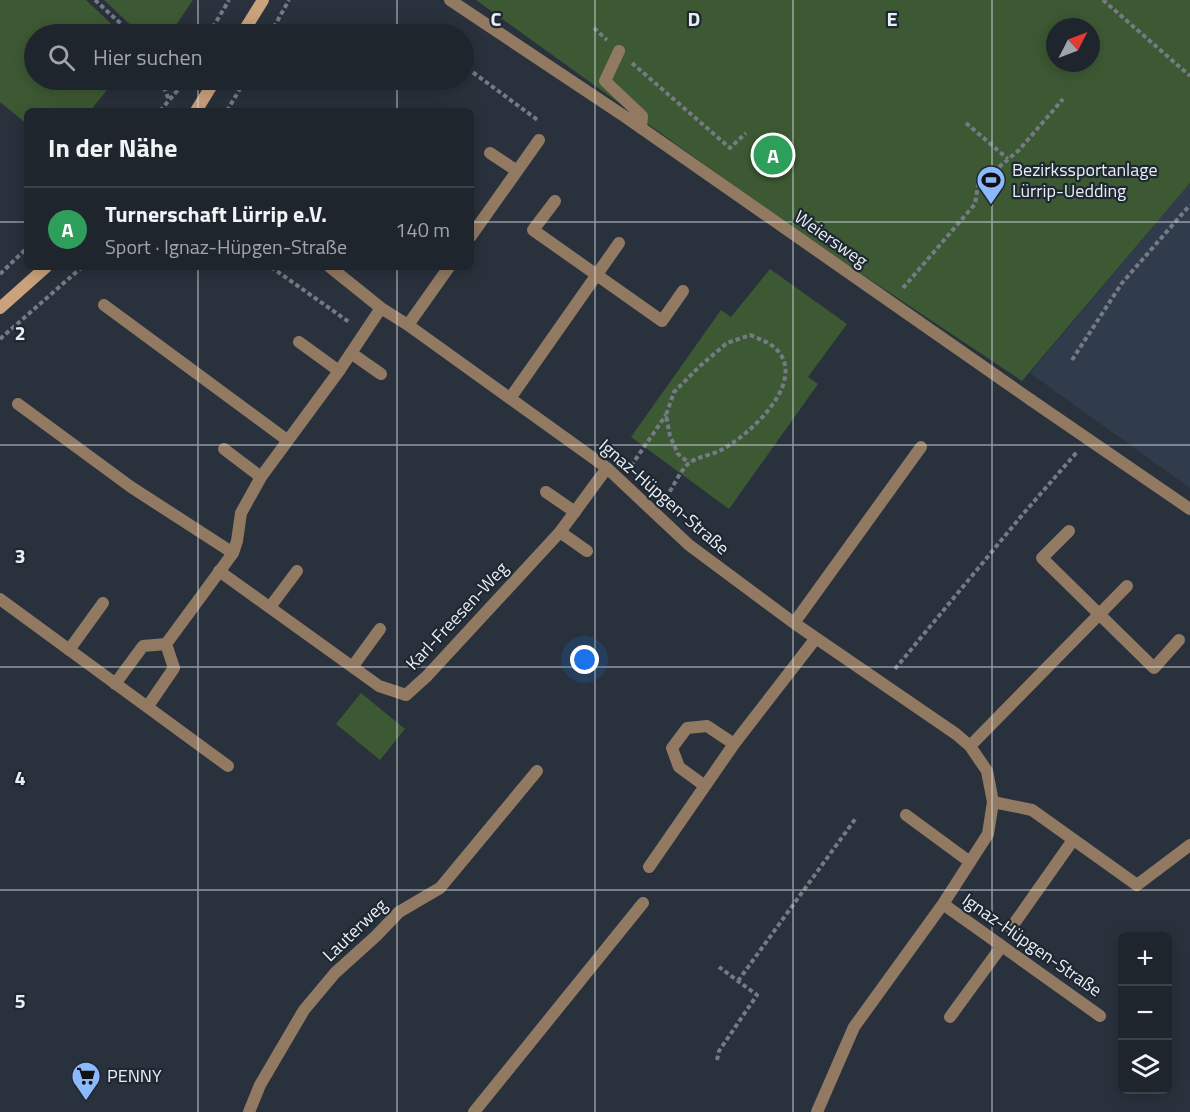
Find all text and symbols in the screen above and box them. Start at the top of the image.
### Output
text: C [491,3,502,34]
text: D [688,3,700,34]
text: E [886,3,898,34]
north arrow [1046,18,1100,72]
search box [24,24,474,90]
text: Hier suchen [93,40,202,74]
icon: search [45,41,78,74]
text: In der Nähe [48,128,177,167]
pin: A [754,132,792,178]
place label: Bezirkssportanlage Lürrip-Uedding [1012,156,1158,204]
sports icon: Bezirkssportanlage Lürrip-Uedding [975,164,1007,206]
text: Turnerschaft Lürrip e.V. [105,197,327,231]
street label: Weiersweg [789,203,874,274]
text: A [61,214,74,245]
text: 140 m [395,214,450,245]
text: Sport · Ignaz-Hüpgen-Straße [105,231,347,262]
text: 2 [14,317,26,348]
street label: Ignaz-Hüpgen-Straße [593,432,735,561]
text: 3 [14,540,26,571]
street label: Karl-Freesen-Weg [399,555,514,676]
your location [570,645,599,674]
text: 4 [14,762,26,793]
street label: Ignaz-Hüpgen-Straße [957,886,1108,1003]
street label: Lauterweg [316,892,393,967]
map controls [1118,932,1172,1094]
button: + [1118,932,1172,986]
text: 5 [14,985,26,1016]
button: − [1118,986,1172,1040]
button: layers [1118,1040,1172,1094]
supermarket icon: PENNY [70,1060,102,1102]
place label: PENNY [107,1062,162,1089]

